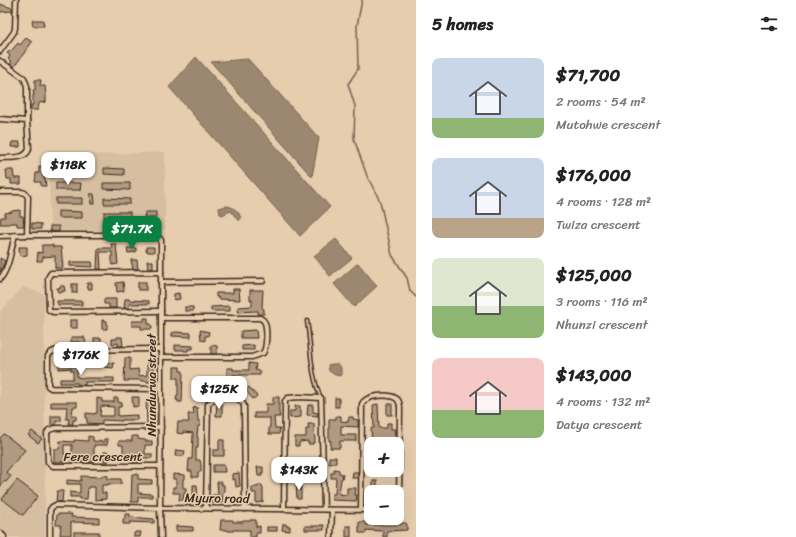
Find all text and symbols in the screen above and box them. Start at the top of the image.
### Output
text: 5 homes [432,9,493,39]
icon: filters [758,13,780,35]
text: $71,700 [556,60,620,90]
icon: home [464,74,512,122]
text: 2 rooms · 54 m² [556,90,646,113]
text: Mutohwe crescent [556,113,661,136]
pin: $118K [40,152,96,186]
text: $118K [50,153,86,176]
text: $176,000 [556,160,631,190]
icon: home [464,174,512,222]
text: 4 rooms · 128 m² [556,190,651,213]
text: Twiza crescent [556,213,641,236]
pin: $71.7K [99,216,165,250]
text: $71.7K [111,217,153,240]
text: $125,000 [556,260,632,290]
icon: home [464,274,512,322]
text: 3 rooms · 116 m² [556,290,648,313]
text: Nhunzi crescent [556,313,648,336]
street label: Nhundurwa street [140,333,163,436]
pin: $176K [53,342,109,376]
text: $176K [62,343,100,366]
text: $143,000 [556,360,632,390]
icon: home [464,374,512,422]
pin: $125K [191,376,247,410]
text: $125K [200,377,238,400]
text: 4 rooms · 132 m² [556,390,650,413]
text: Datya crescent [556,413,643,436]
map controls [364,437,404,525]
button: + [364,437,404,477]
street label: Fere crescent [63,445,143,468]
pin: $143K [271,457,327,491]
text: $143K [280,458,318,481]
button: − [364,485,404,525]
street label: Myuro road [184,486,251,510]

